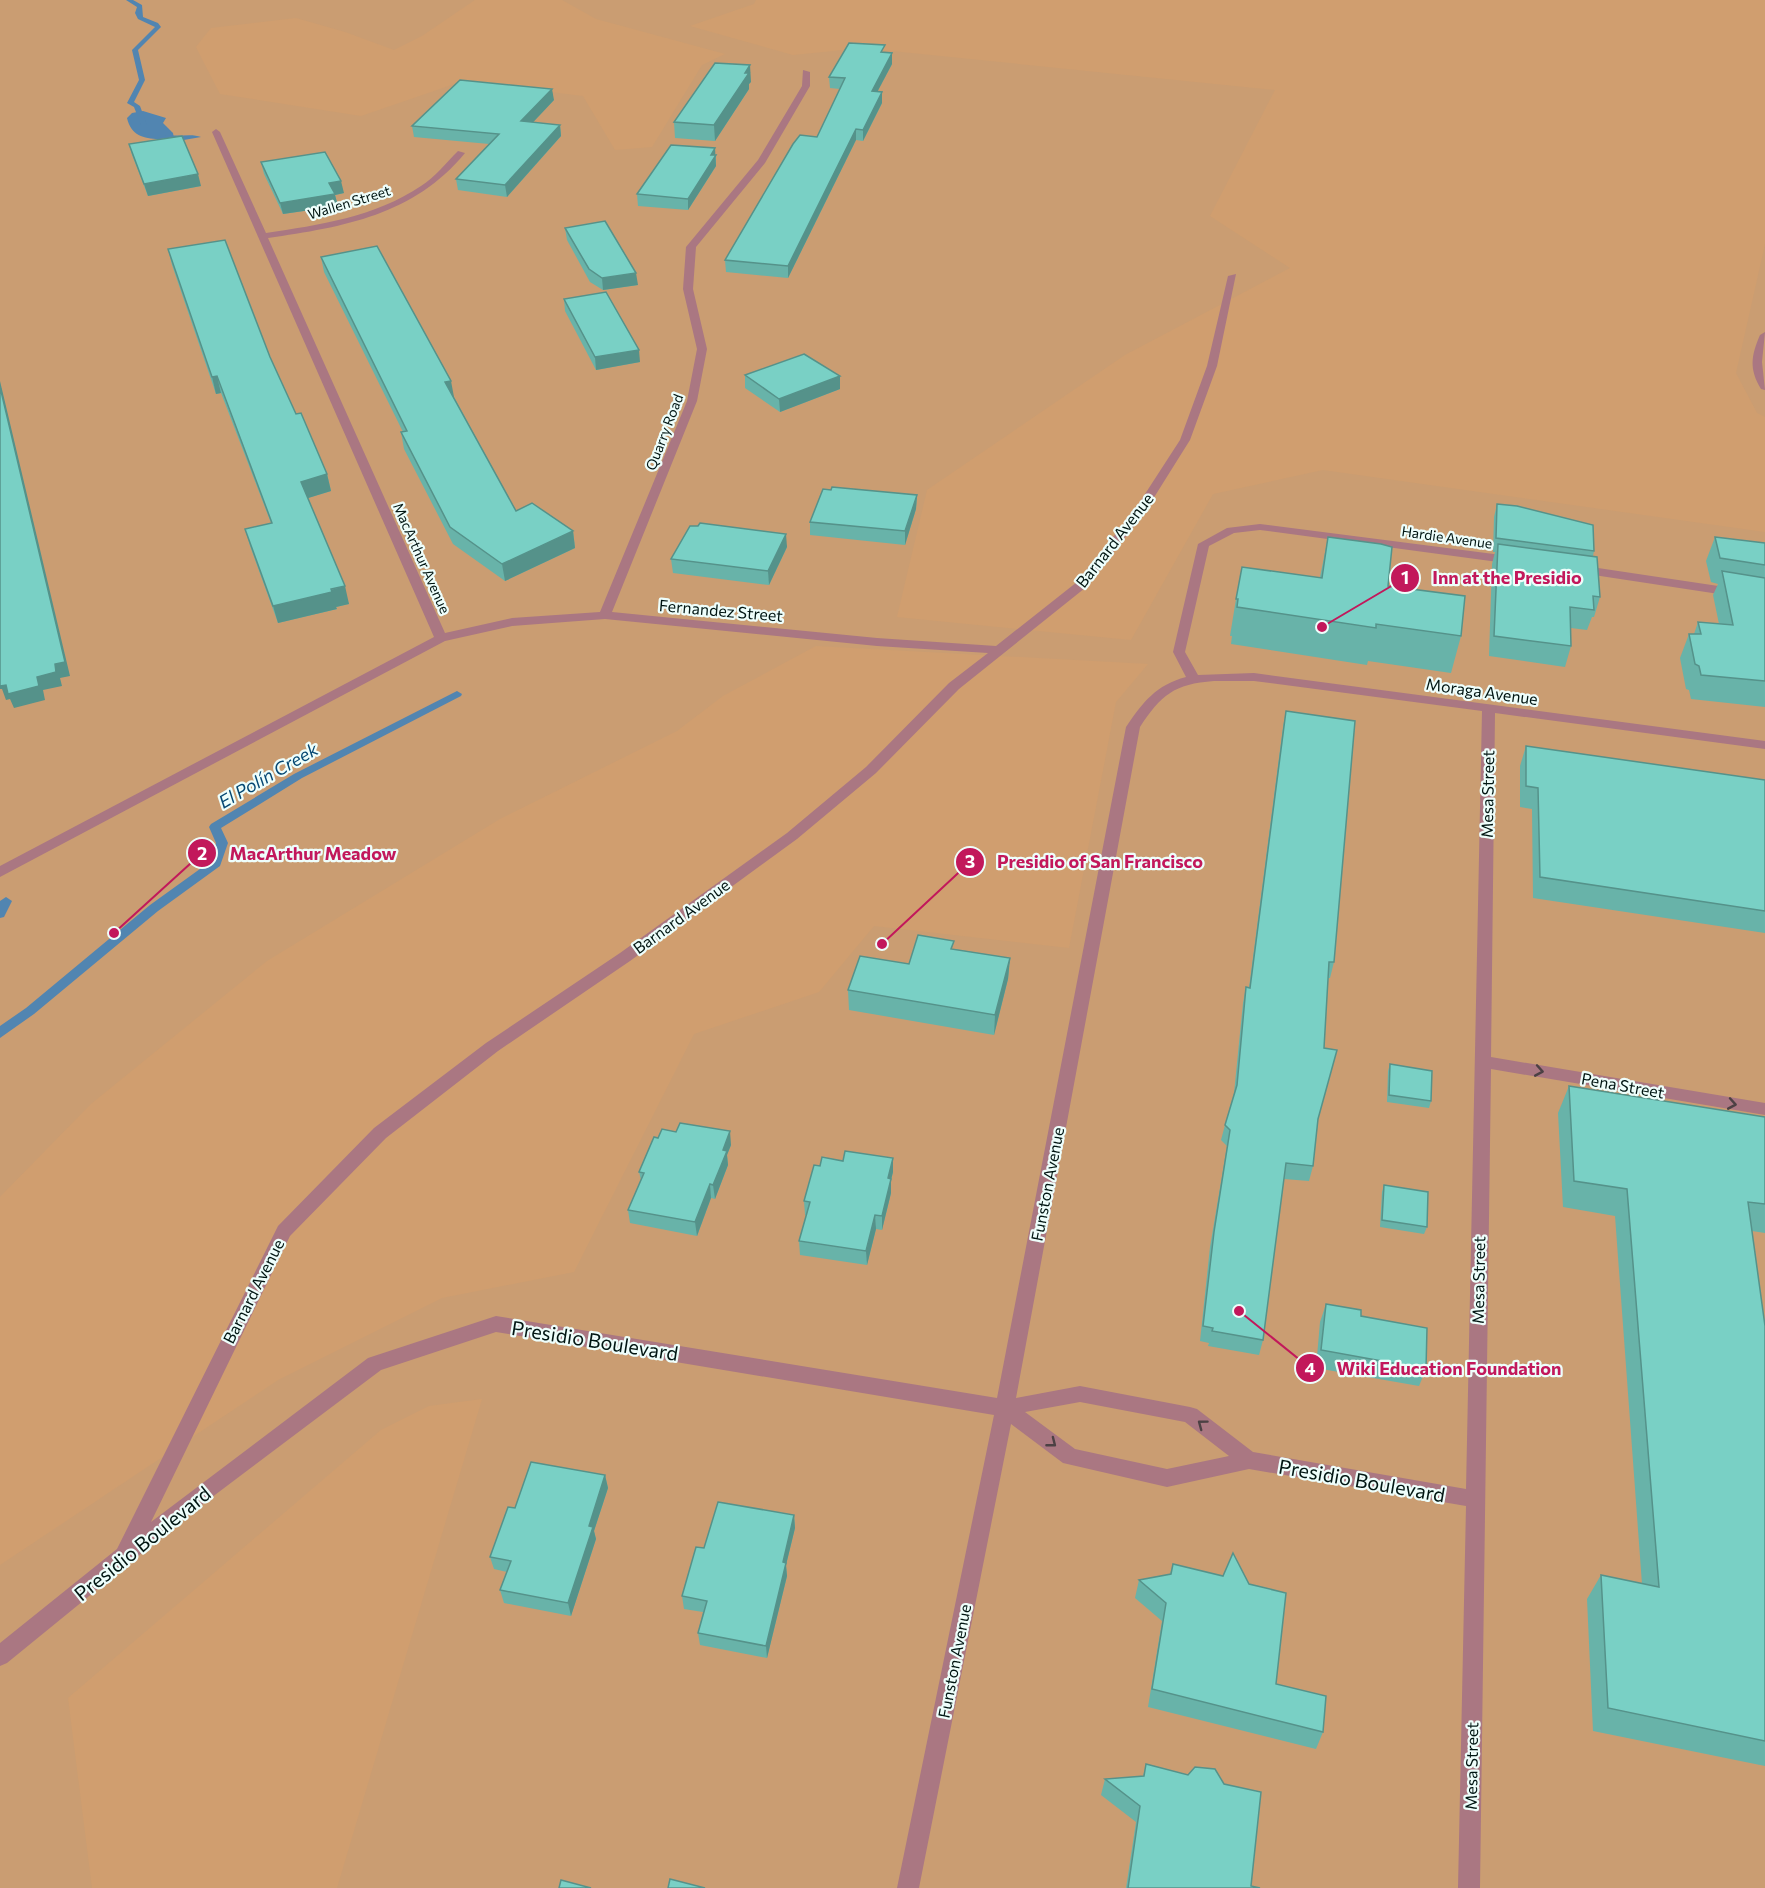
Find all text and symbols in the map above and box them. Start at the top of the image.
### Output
street label: Wallen Street [306,181,393,223]
street label: Quarry Road [642,391,686,473]
street label: Barnard Avenue [1071,489,1157,591]
street label: MacArthur Avenue [390,500,454,616]
street label: Hardie Avenue [1400,522,1494,552]
callout: Inn at the Presidio [1390,560,1593,596]
text: 1 [1401,566,1409,588]
text: Inn at the Presidio [1432,566,1582,588]
street label: Fernandez Street [658,595,784,625]
street label: Moraga Avenue [1425,674,1539,708]
water label: El Polín Creek [214,737,323,812]
street label: Mesa Street [1477,750,1497,838]
callout: MacArthur Meadow [187,835,408,871]
text: 2 [197,842,207,864]
text: MacArthur Meadow [230,842,397,864]
callout: Presidio of San Francisco [955,844,1215,880]
text: 3 [965,850,975,872]
text: Presidio of San Francisco [997,850,1203,872]
street label: Barnard Avenue [629,875,733,957]
one-way arrow [1534,1064,1544,1077]
street label: Pena Street [1580,1068,1666,1102]
one-way arrow [1727,1097,1736,1109]
street label: Funston Avenue [1027,1125,1067,1243]
street label: Barnard Avenue [219,1236,287,1346]
street label: Mesa Street [1468,1236,1488,1324]
street label: Presidio Boulevard [510,1315,680,1365]
callout: Wiki Education Foundation [1295,1350,1574,1386]
text: 4 [1304,1357,1316,1379]
text: Wiki Education Foundation [1336,1357,1562,1379]
one-way arrow [1198,1421,1209,1432]
one-way arrow [1045,1436,1056,1447]
street label: Presidio Boulevard [1277,1454,1447,1506]
street label: Presidio Boulevard [69,1481,215,1605]
street label: Funston Avenue [934,1602,974,1720]
street label: Mesa Street [1461,1722,1481,1810]

